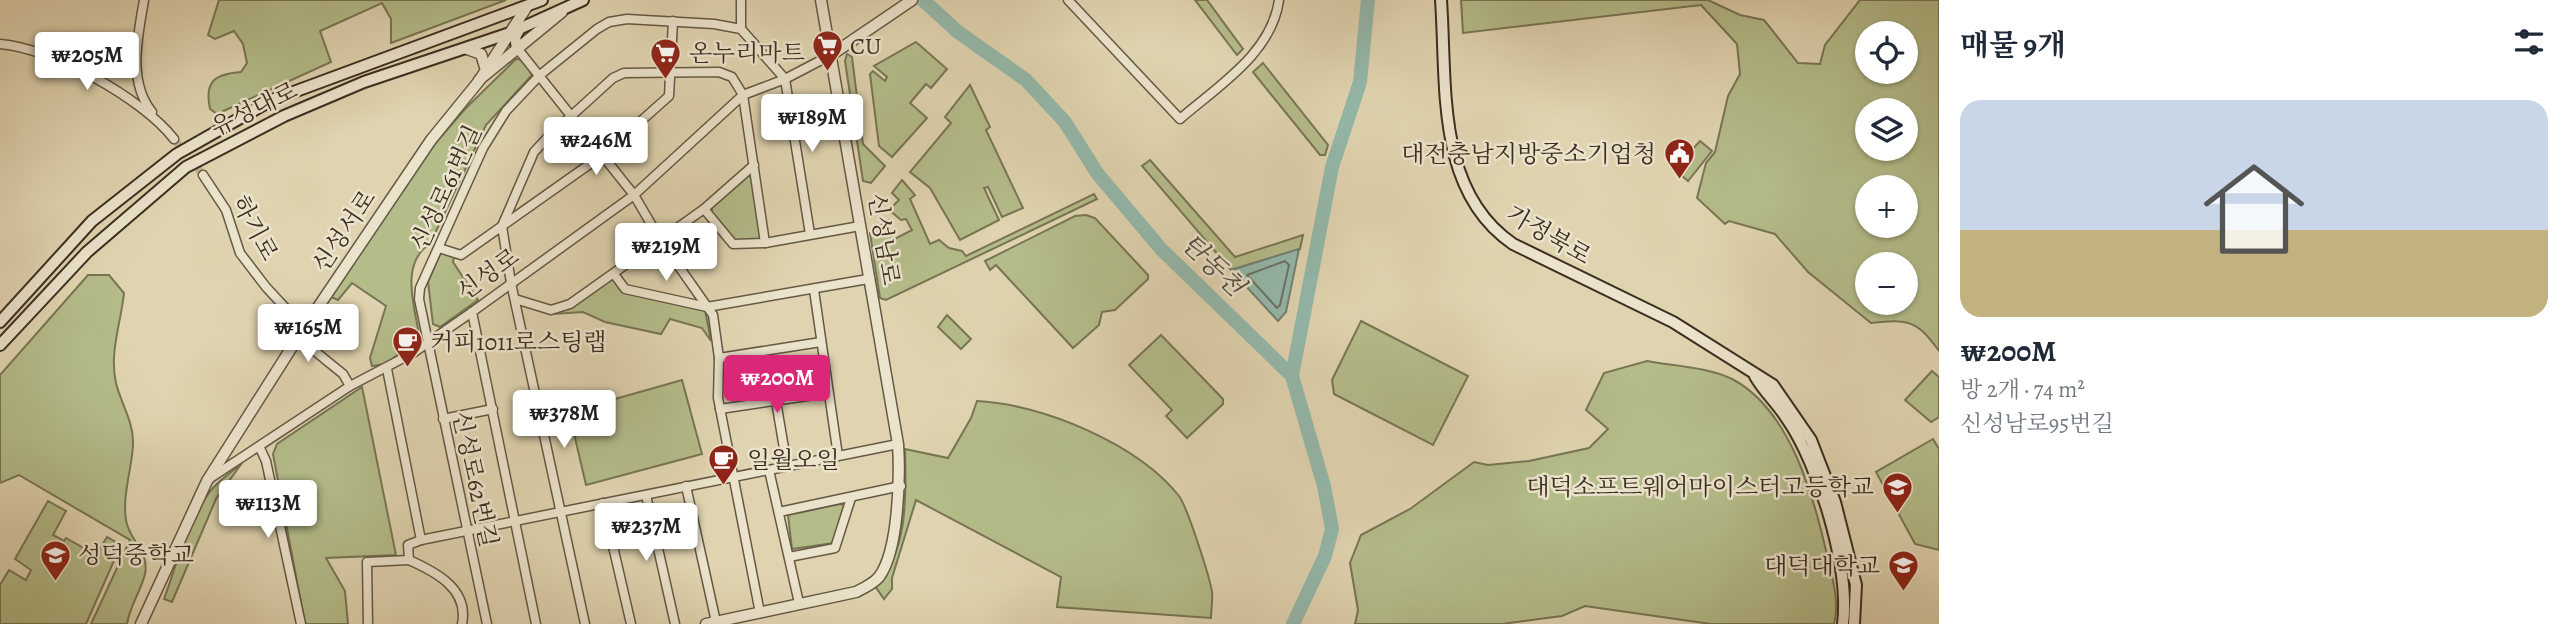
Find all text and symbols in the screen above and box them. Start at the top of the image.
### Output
map controls [1855,21,1918,315]
button: locate [1855,21,1918,84]
icon: filters [2510,23,2548,61]
text: 매물 9개 [1960,25,2066,65]
supermarket icon: CU [810,29,844,73]
place label: CU [850,30,881,62]
pin: ₩205M [38,32,136,92]
supermarket icon: 온누리마트 [649,36,683,80]
place label: 온누리마트 [689,37,805,69]
text: ₩205M [51,39,123,70]
street label: 유성대로 [205,74,303,144]
pin: ₩189M [763,94,861,154]
button: layers [1855,98,1918,161]
text: ₩189M [777,101,847,132]
pin: ₩246M [547,118,645,177]
street label: 신성로61번길 [403,120,489,256]
text: ₩246M [560,124,632,155]
public building icon: 대전충남지방중소기업청 [1662,137,1696,181]
place label: 대전충남지방중소기업청 [1401,138,1656,170]
icon: home [2191,146,2317,272]
button: + [1855,175,1918,238]
street label: 신성서로 [305,184,383,278]
street label: 하기로 [225,190,285,266]
street label: 신성남로 [861,191,907,287]
street label: 가정북로 [1501,198,1597,272]
pin: ₩219M [617,224,715,283]
water label: 탄동천 [1174,226,1254,305]
text: ₩219M [631,230,701,261]
street label: 신성로 [450,241,526,307]
button: − [1855,252,1918,315]
pin: ₩165M [259,304,357,364]
text: ₩165M [274,311,342,342]
cafe icon: 커피1011로스팅랩 [390,325,424,369]
place label: 커피1011로스팅랩 [430,326,607,358]
text: ₩200M [1960,331,2057,371]
pin: ₩200M [728,356,826,415]
text: ₩200M [740,362,814,393]
text: 방 2개 · 74 m² [1960,374,2085,405]
pin: ₩378M [515,391,613,450]
text: ₩378M [529,397,599,428]
street label: 신성로62번길 [445,408,505,550]
text: 신성남로95번길 [1960,408,2114,439]
cafe icon: 일월오일 [707,443,741,487]
place label: 일월오일 [747,444,840,476]
school or university icon: 대덕소프트웨어마이스터고등학교 [1880,470,1914,514]
place label: 대덕소프트웨어마이스터고등학교 [1526,471,1874,503]
pin: ₩113M [219,480,317,540]
text: ₩113M [235,487,301,518]
pin: ₩237M [597,504,695,563]
text: ₩237M [611,510,681,541]
school or university icon: 성덕중학교 [38,538,72,582]
place label: 성덕중학교 [78,539,194,571]
school or university icon: 대덕대학교 [1886,549,1920,593]
place label: 대덕대학교 [1764,550,1880,582]

